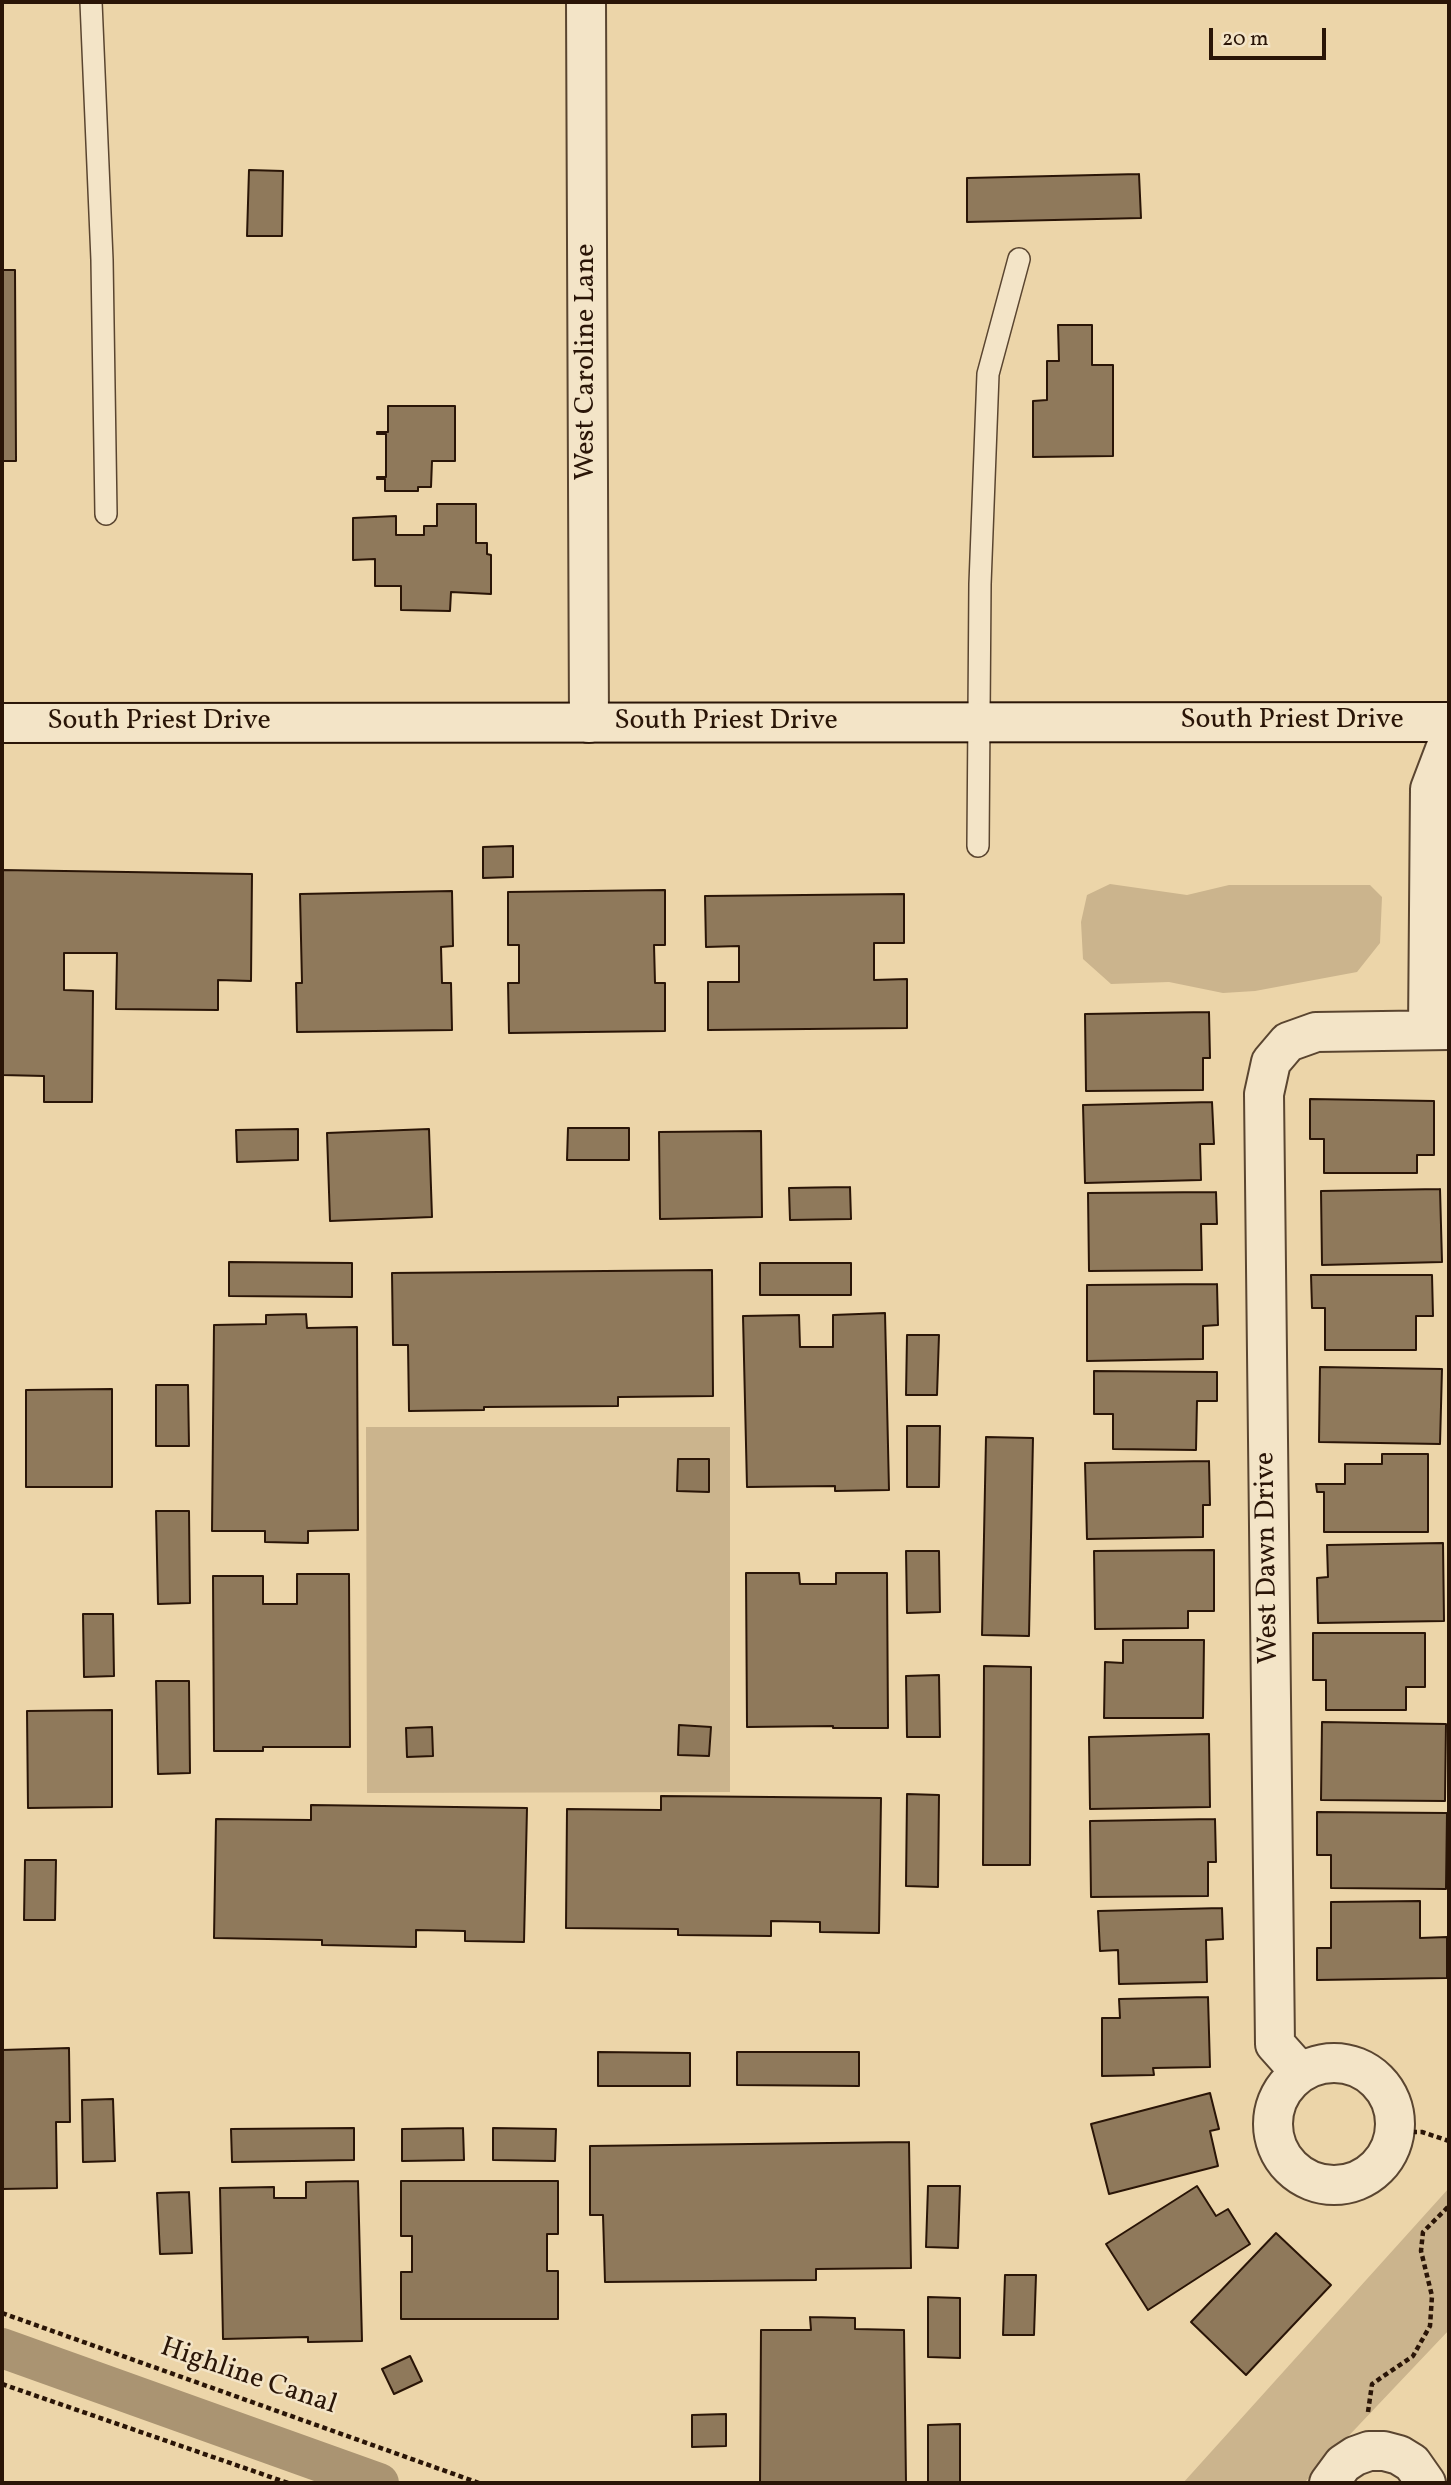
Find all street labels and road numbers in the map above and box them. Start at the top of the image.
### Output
street label: West Caroline Lane [571,243,605,481]
street label: South Priest Drive [1180,705,1404,739]
street label: South Priest Drive [47,706,271,740]
street label: South Priest Drive [614,706,838,740]
street label: West Dawn Drive [1250,1452,1288,1664]
street label: Highline Canal [155,2332,341,2424]

